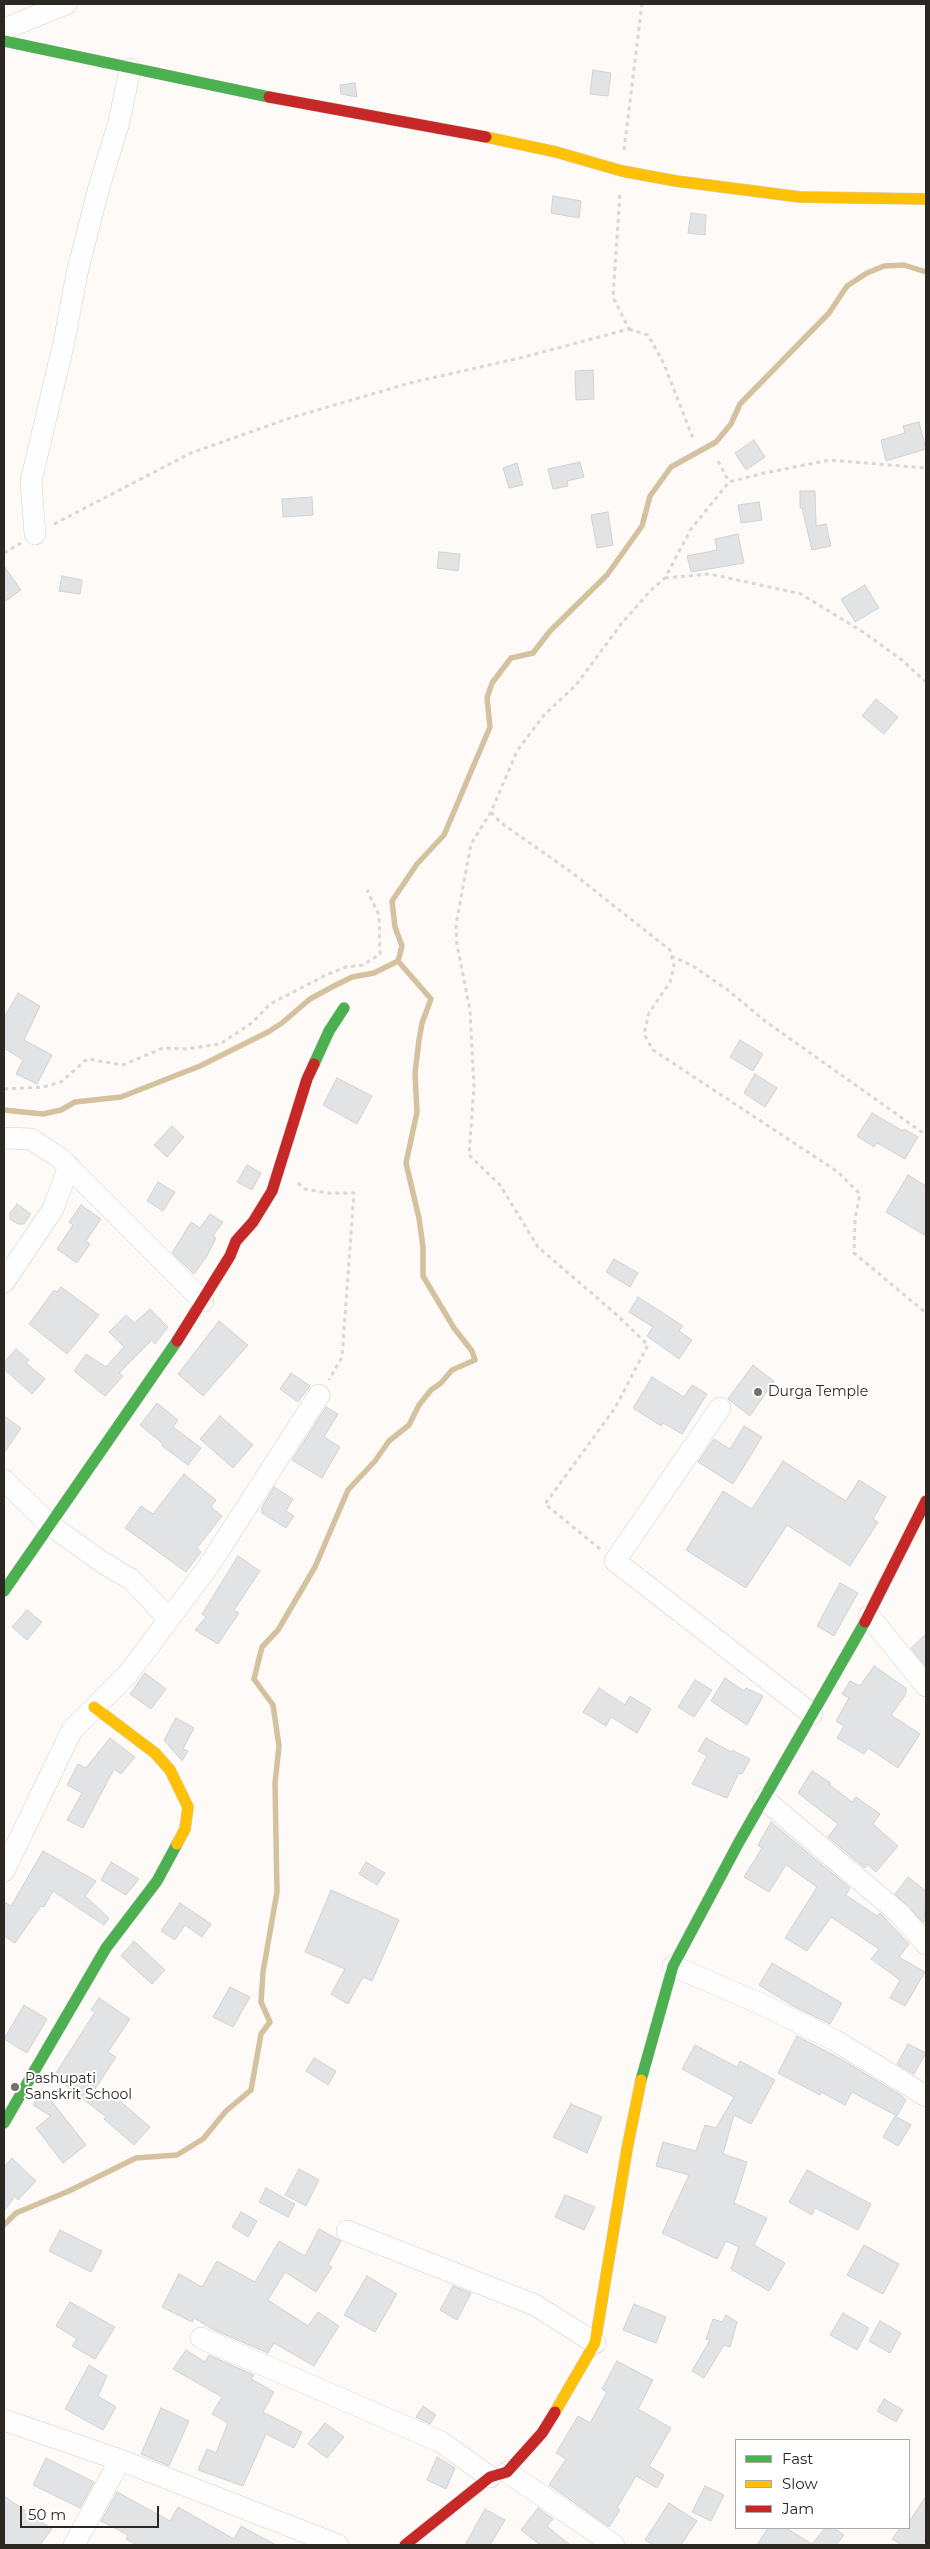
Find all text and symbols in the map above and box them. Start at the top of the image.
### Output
place label: Durga Temple [768,1384,868,1400]
marker: Durga Temple [752,1386,764,1398]
place label: Pashupati Sanskrit School [25,2071,132,2104]
marker: Pashupati Sanskrit School [9,2081,21,2093]
legend [735,2439,910,2529]
text: Fast [782,2449,813,2468]
text: Slow [782,2474,818,2493]
scale bar [22,2496,161,2528]
text: Jam [782,2499,814,2518]
text: 50 m [28,2505,66,2524]

